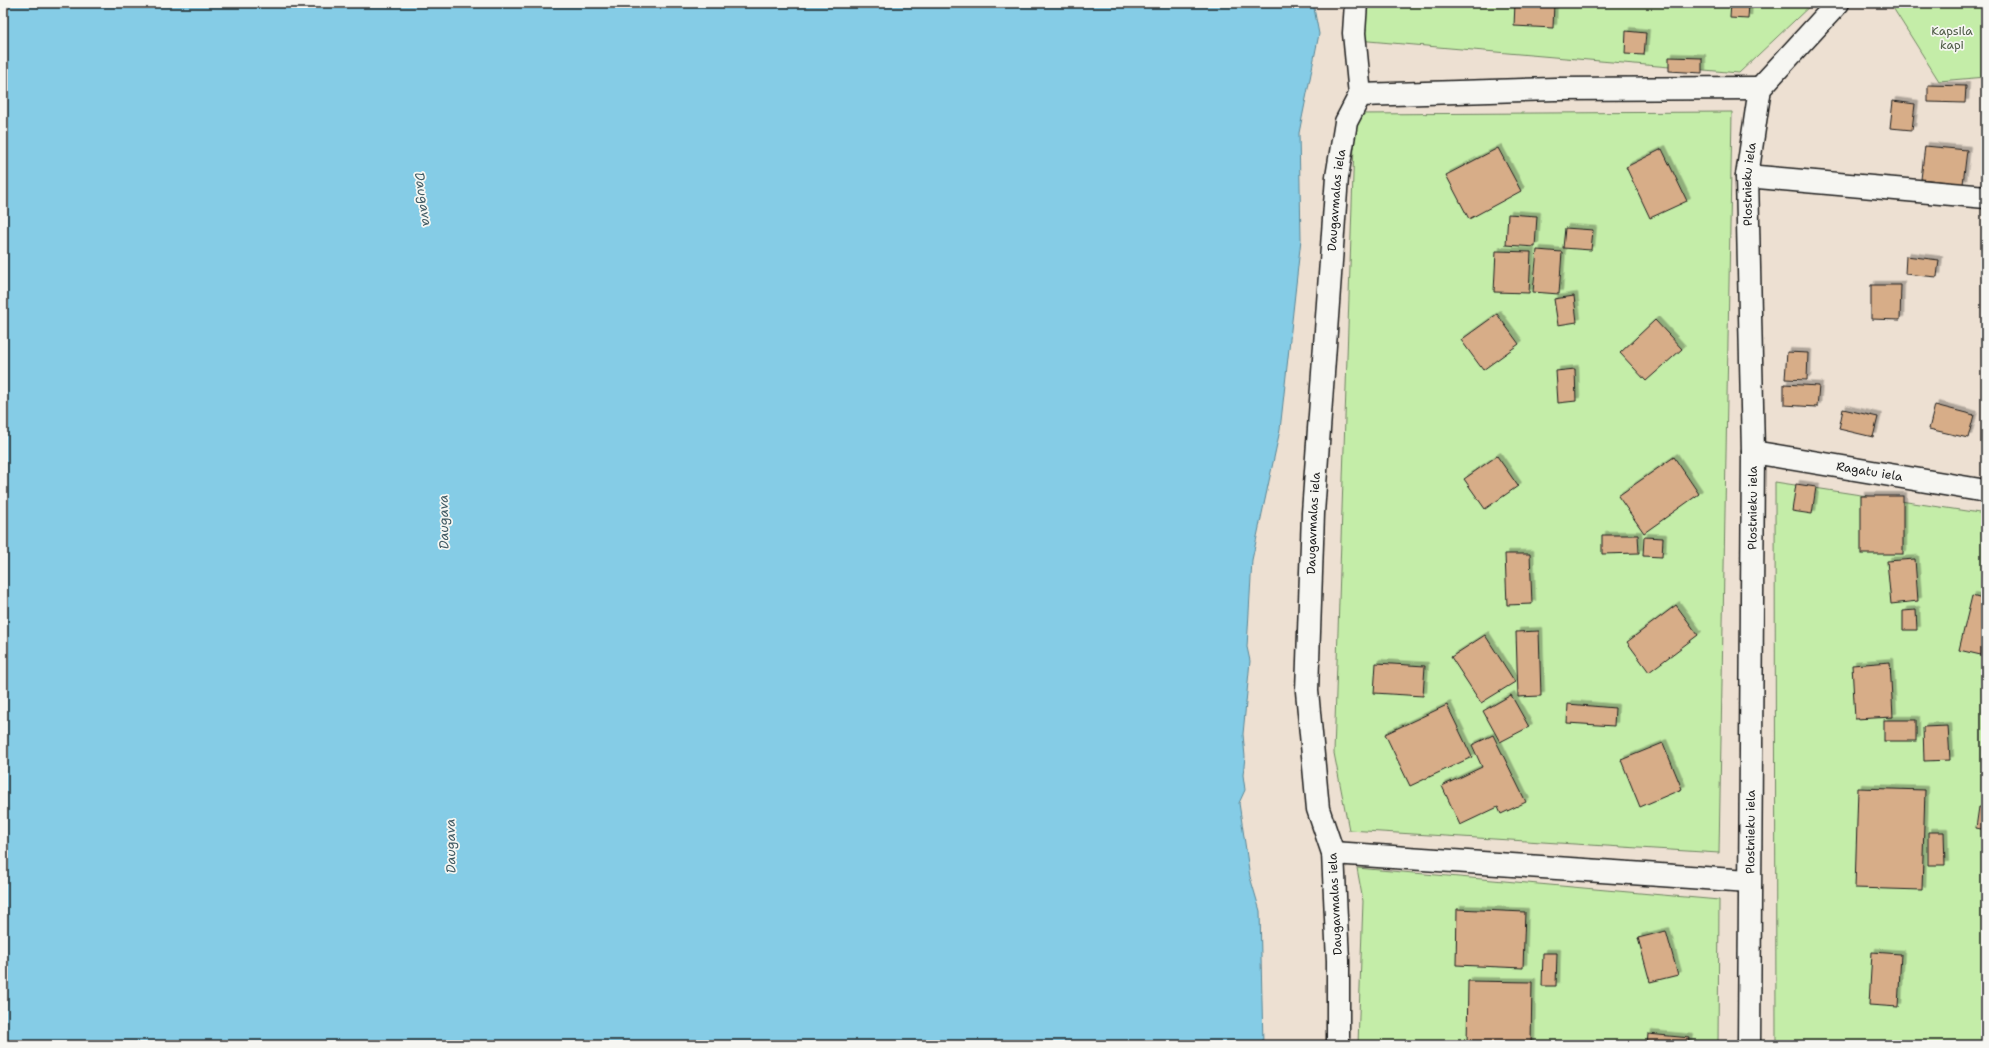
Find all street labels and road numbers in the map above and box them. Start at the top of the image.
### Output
street label: Plostnieku iela [1739,141,1760,226]
street label: Daugavmalas iela [1324,147,1350,252]
street label: Ragatu iela [1835,458,1904,485]
street label: Plostnieku iela [1744,465,1761,550]
street label: Daugavmalas iela [1303,471,1324,575]
street label: Plostnieku iela [1742,789,1759,874]
street label: Daugavmalas iela [1324,852,1346,956]

